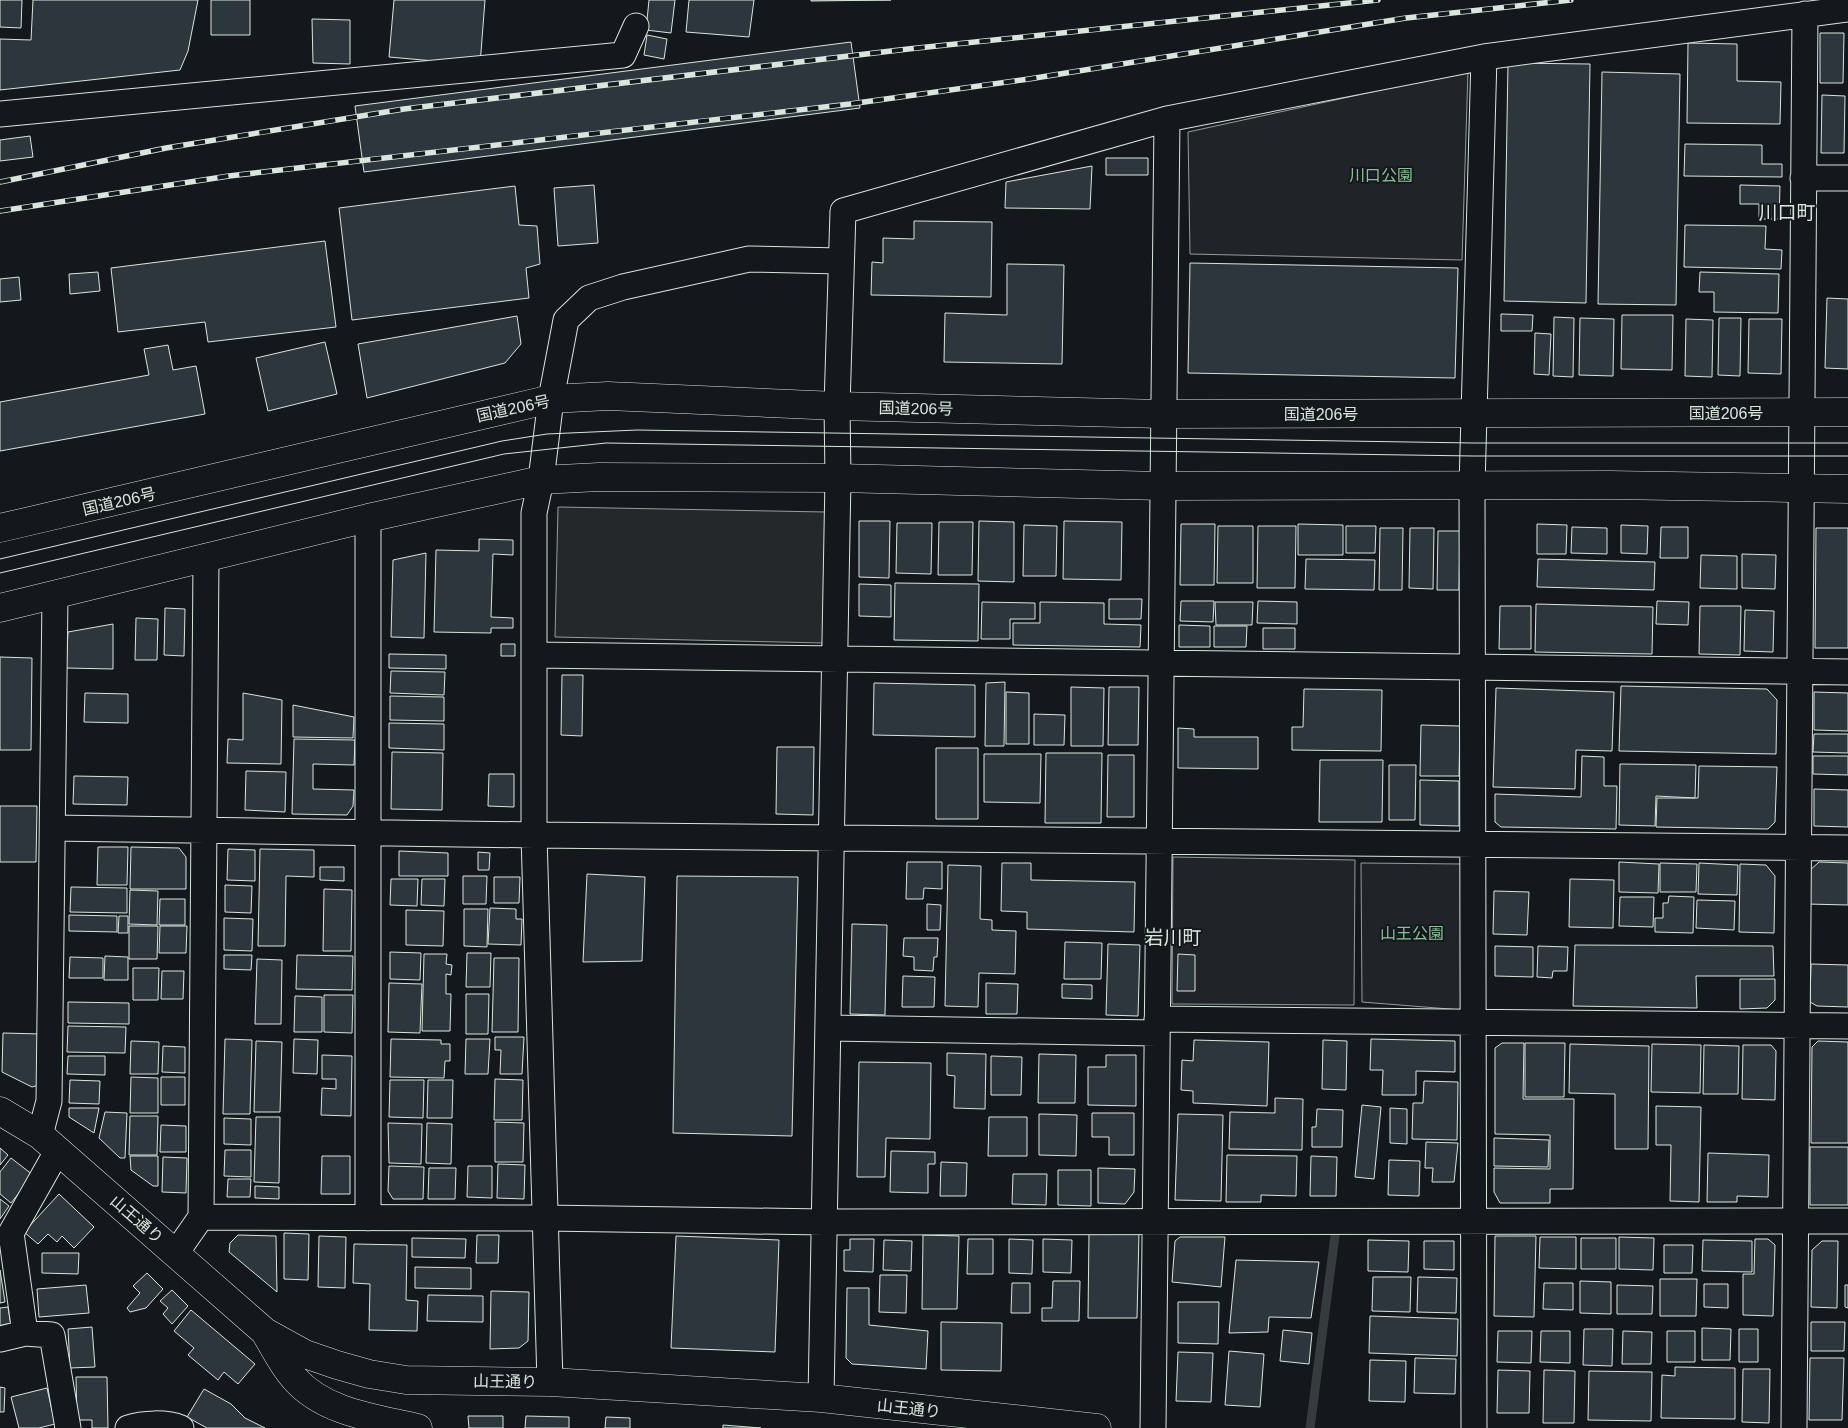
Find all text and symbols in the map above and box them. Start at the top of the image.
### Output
park label: 川口公園 [1349,167,1413,184]
district label: 川口町 [1758,202,1816,223]
street label: 国道206号 [475,392,551,425]
street label: 国道206号 [878,399,953,418]
street label: 国道206号 [1689,405,1763,422]
street label: 国道206号 [1284,406,1358,423]
street label: 国道206号 [81,485,157,518]
park label: 山王公園 [1380,925,1444,942]
district label: 岩川町 [1144,927,1202,948]
street label: 山王通り [107,1192,166,1247]
street label: 山王通り [473,1372,537,1391]
street label: 山王通り [876,1397,942,1420]

